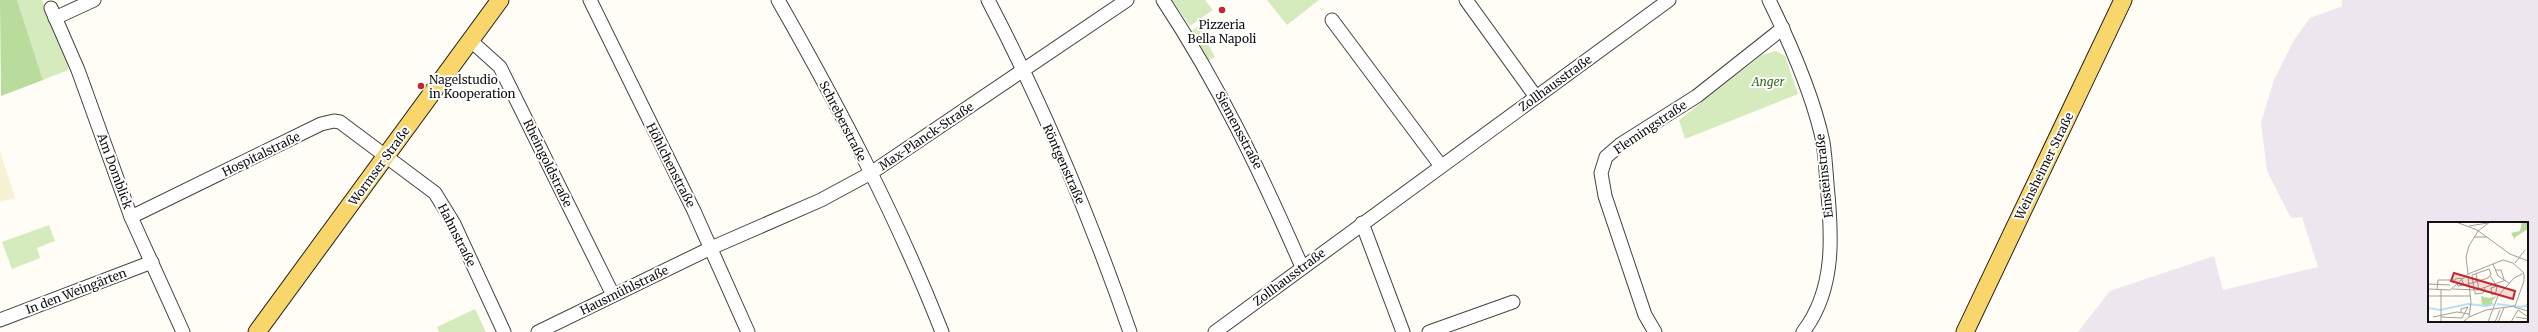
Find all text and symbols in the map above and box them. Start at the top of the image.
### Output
marker: Pizzeria Bella Napoli [1217,5,1227,15]
place label: Pizzeria Bella Napoli [1188,17,1257,46]
street label: Zollhausstraße [1516,52,1594,114]
place label: Nagelstudio in Kooperation [429,72,516,101]
park label: Anger [1751,74,1785,89]
street label: Schreberstraße [816,78,870,164]
marker: Nagelstudio in Kooperation [416,81,426,91]
street label: Siemensstraße [1212,89,1266,171]
street label: Flemingstraße [1611,97,1689,157]
street label: Max-Planck-Straße [876,99,976,173]
street label: Weinsheimer Straße [2011,110,2076,223]
street label: Rheingoldstraße [520,117,576,209]
street label: Höhlchenstraße [643,120,699,210]
street label: Röntgenstraße [1040,122,1088,206]
street label: Wormser Straße [345,124,413,209]
street label: Hospitalstraße [220,129,302,179]
street label: Am Domblick [94,130,136,211]
street label: Einsteinstraße [1812,133,1836,219]
street label: Hahnstraße [435,201,479,269]
inset map [2428,222,2528,322]
street label: Zollhausstraße [1250,245,1328,309]
street label: Hausmühlstraße [577,262,671,318]
street label: In den Weingärten [24,265,128,317]

